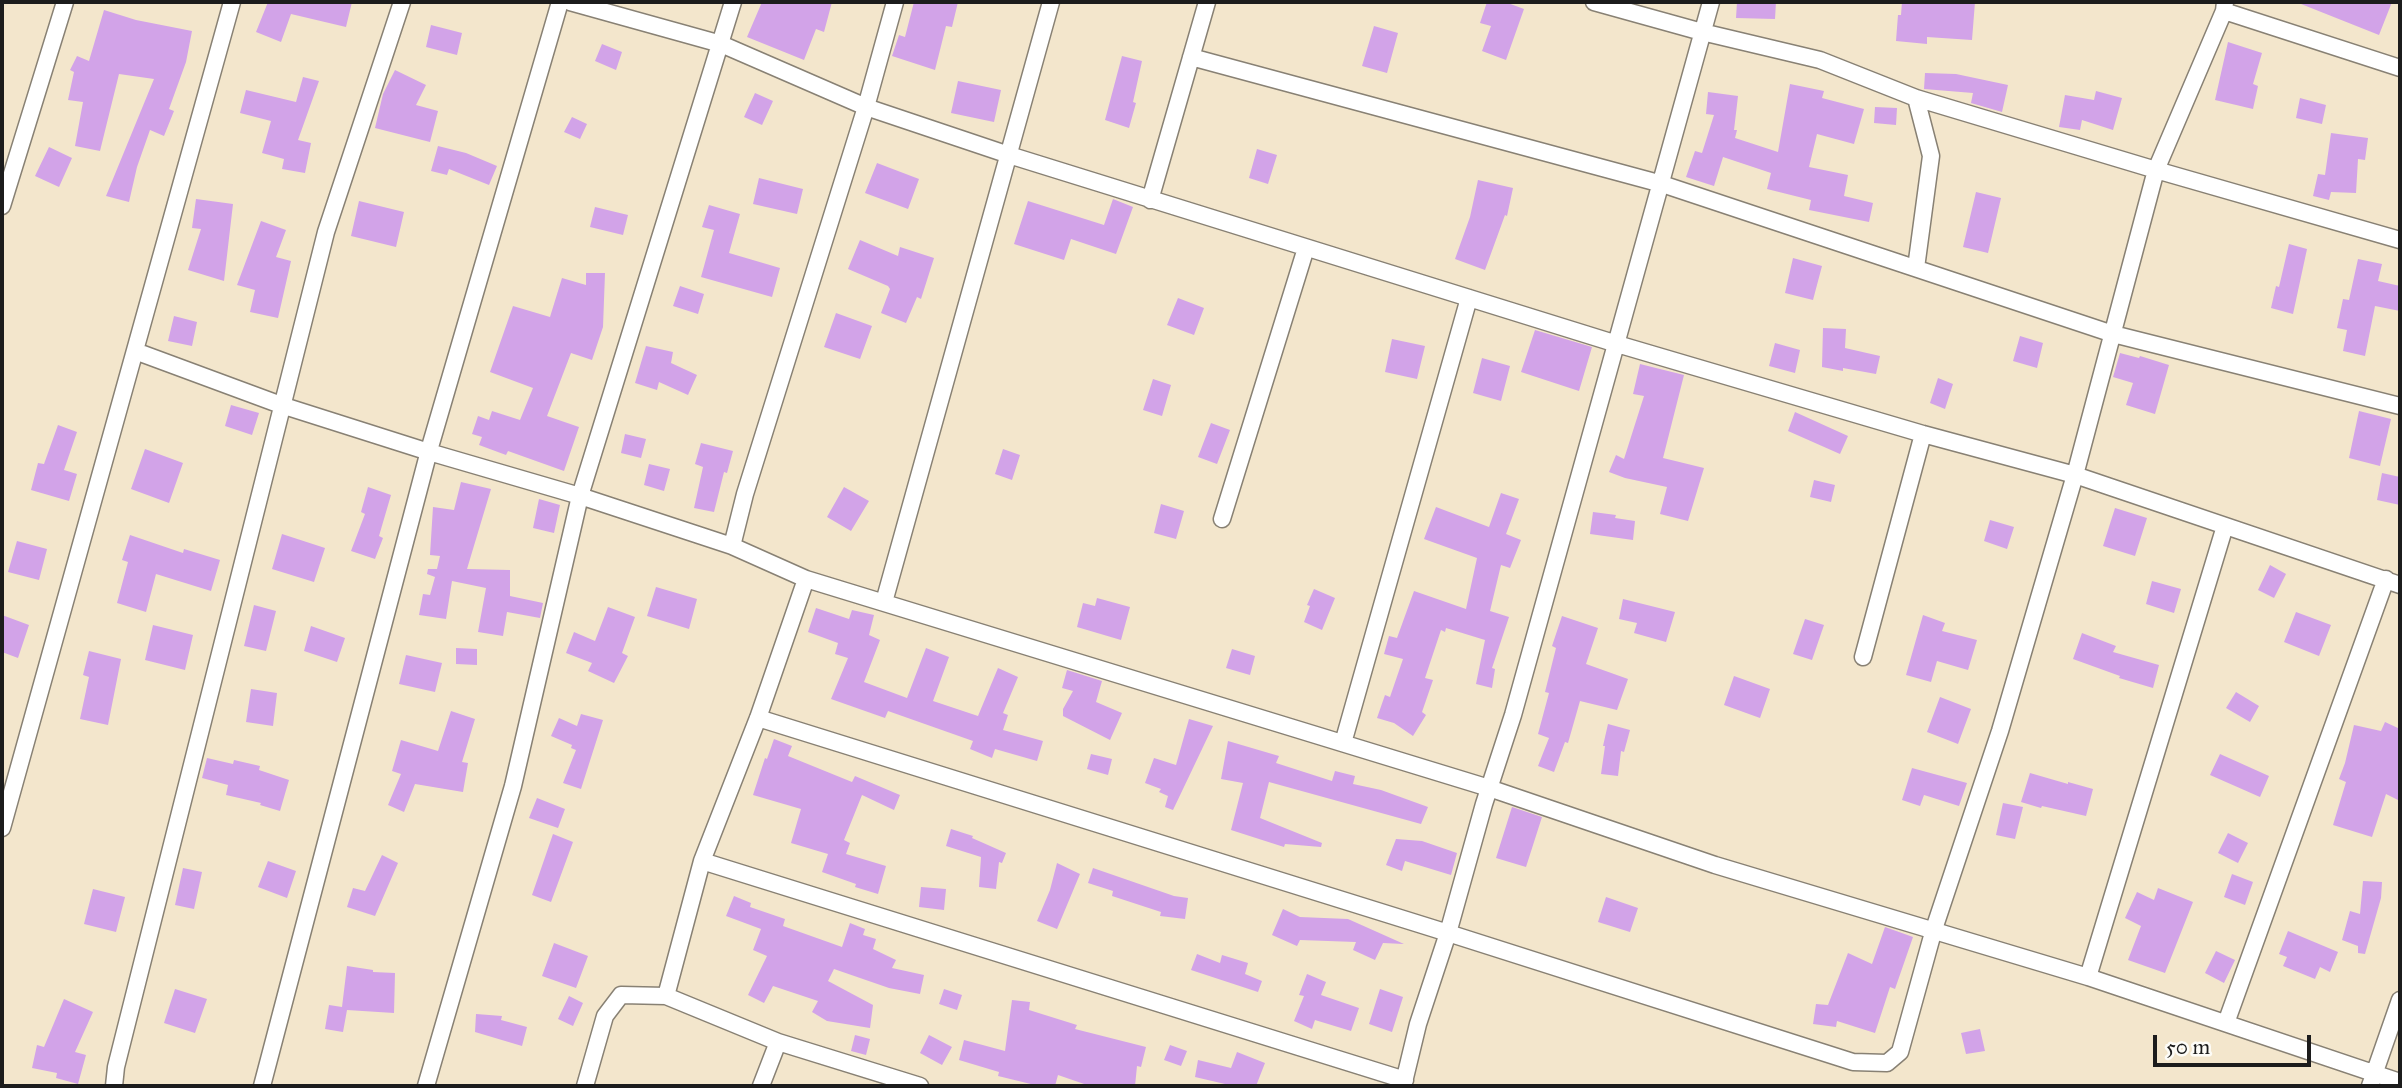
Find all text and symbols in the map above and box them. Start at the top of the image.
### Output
scale bar [2157,1021,2314,1066]
text: 50 m [2166,1034,2210,1060]

